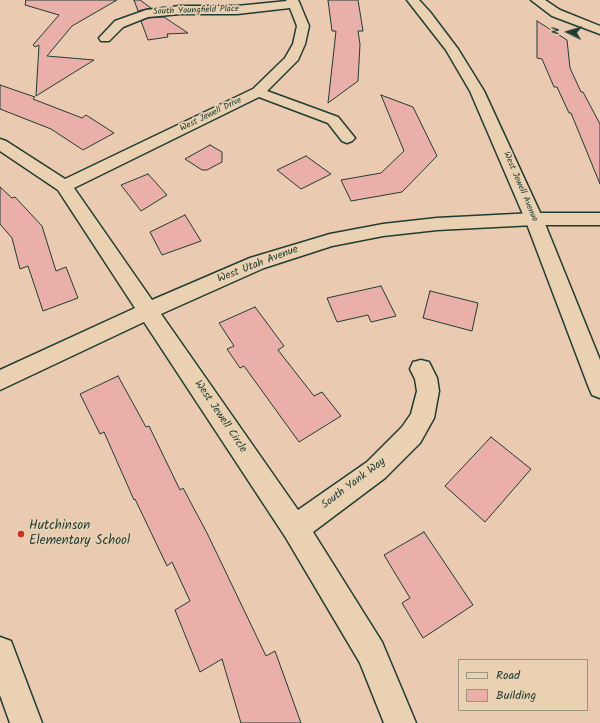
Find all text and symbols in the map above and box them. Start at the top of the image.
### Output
street label: South Youngfield Place [153,4,239,18]
north arrow [548,12,588,52]
text: N [547,27,565,35]
street label: West Jewell Drive [178,95,244,135]
street label: West Jewell Avenue [500,150,540,224]
street label: West Utah Avenue [216,244,300,286]
street label: West Jewell Circle [191,378,249,456]
street label: South Yank Way [319,456,389,512]
place label: Hutchinson Elementary School [29,519,130,550]
marker: Hutchinson Elementary School [16,529,26,539]
legend [458,659,588,711]
text: Road [496,666,520,685]
text: Building [496,686,536,705]

